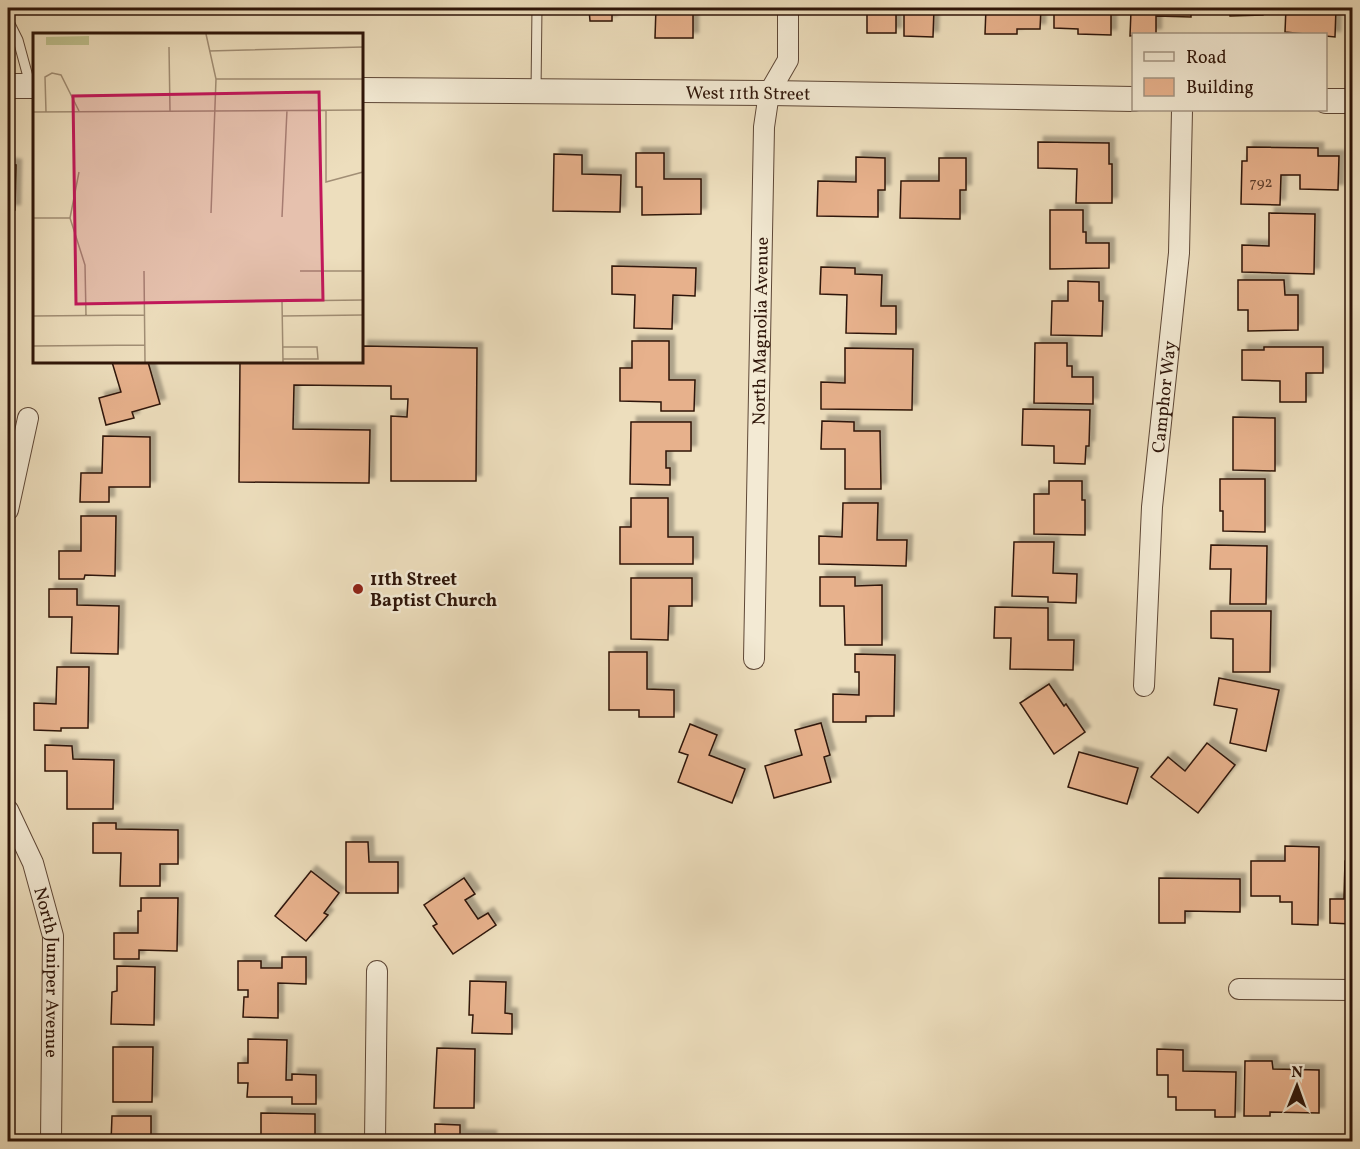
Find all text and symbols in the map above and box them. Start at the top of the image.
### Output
inset map [33,33,363,363]
legend [1132,33,1327,111]
text: Road [1186,46,1227,71]
text: Building [1186,76,1254,101]
street label: West 11th Street [686,81,811,108]
house number: 792 [1250,173,1272,194]
street label: North Magnolia Avenue [747,237,776,426]
street label: Camphor Way [1147,339,1184,454]
place label: 11th Street Baptist Church [370,568,498,614]
marker: 11th Street Baptist Church [351,582,365,596]
street label: North Juniper Avenue [26,884,64,1058]
north arrow [1267,1056,1327,1116]
text: N [1291,1062,1304,1084]

